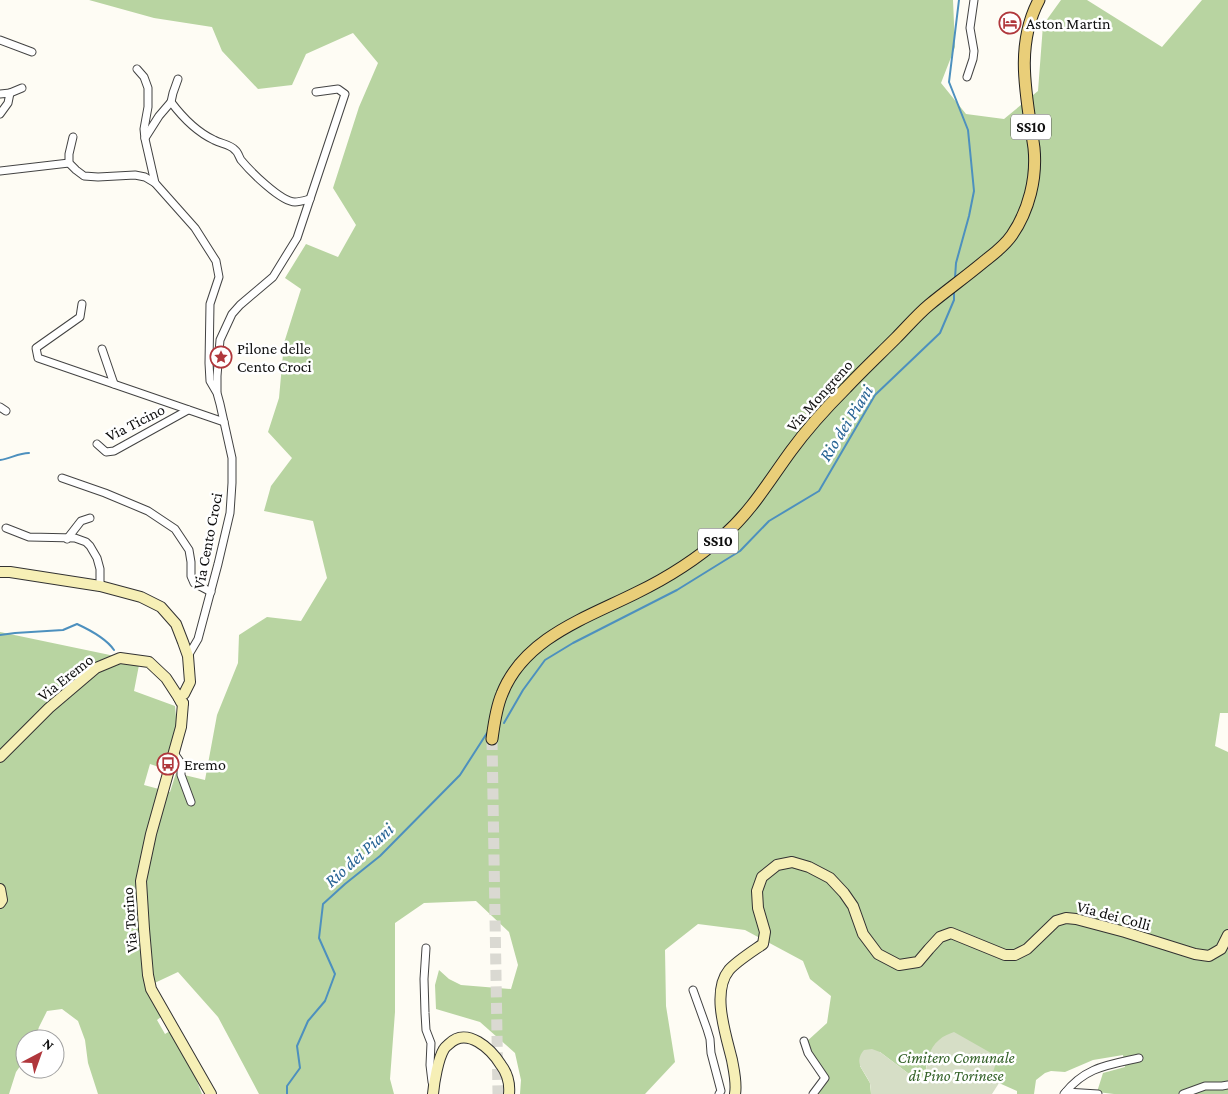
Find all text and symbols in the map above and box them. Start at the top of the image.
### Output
hotel icon: Aston Martin [998,11,1022,35]
place label: Aston Martin [1026,15,1111,32]
road number: SS10 [1011,114,1051,140]
place label: Pilone delle Cento Croci [237,340,312,375]
place icon: Pilone delle Cento Croci [209,345,233,369]
street label: Via Mongreno [783,356,857,435]
water label: Rio dei Piani [815,381,877,465]
street label: Via Ticino [103,400,168,444]
street label: Via Cento Croci [190,491,225,591]
road number: SS10 [698,528,738,554]
street label: Via Eremo [34,651,96,704]
bus stop icon: Eremo [156,752,180,776]
place label: Eremo [184,756,226,773]
water label: Rio dei Piani [320,819,398,891]
street label: Via Torino [119,886,140,953]
street label: Via dei Colli [1075,897,1153,934]
north arrow [15,1029,65,1079]
text: N [40,1035,58,1054]
park label: Cimitero Comunale di Pino Torinese [897,1049,1015,1084]

